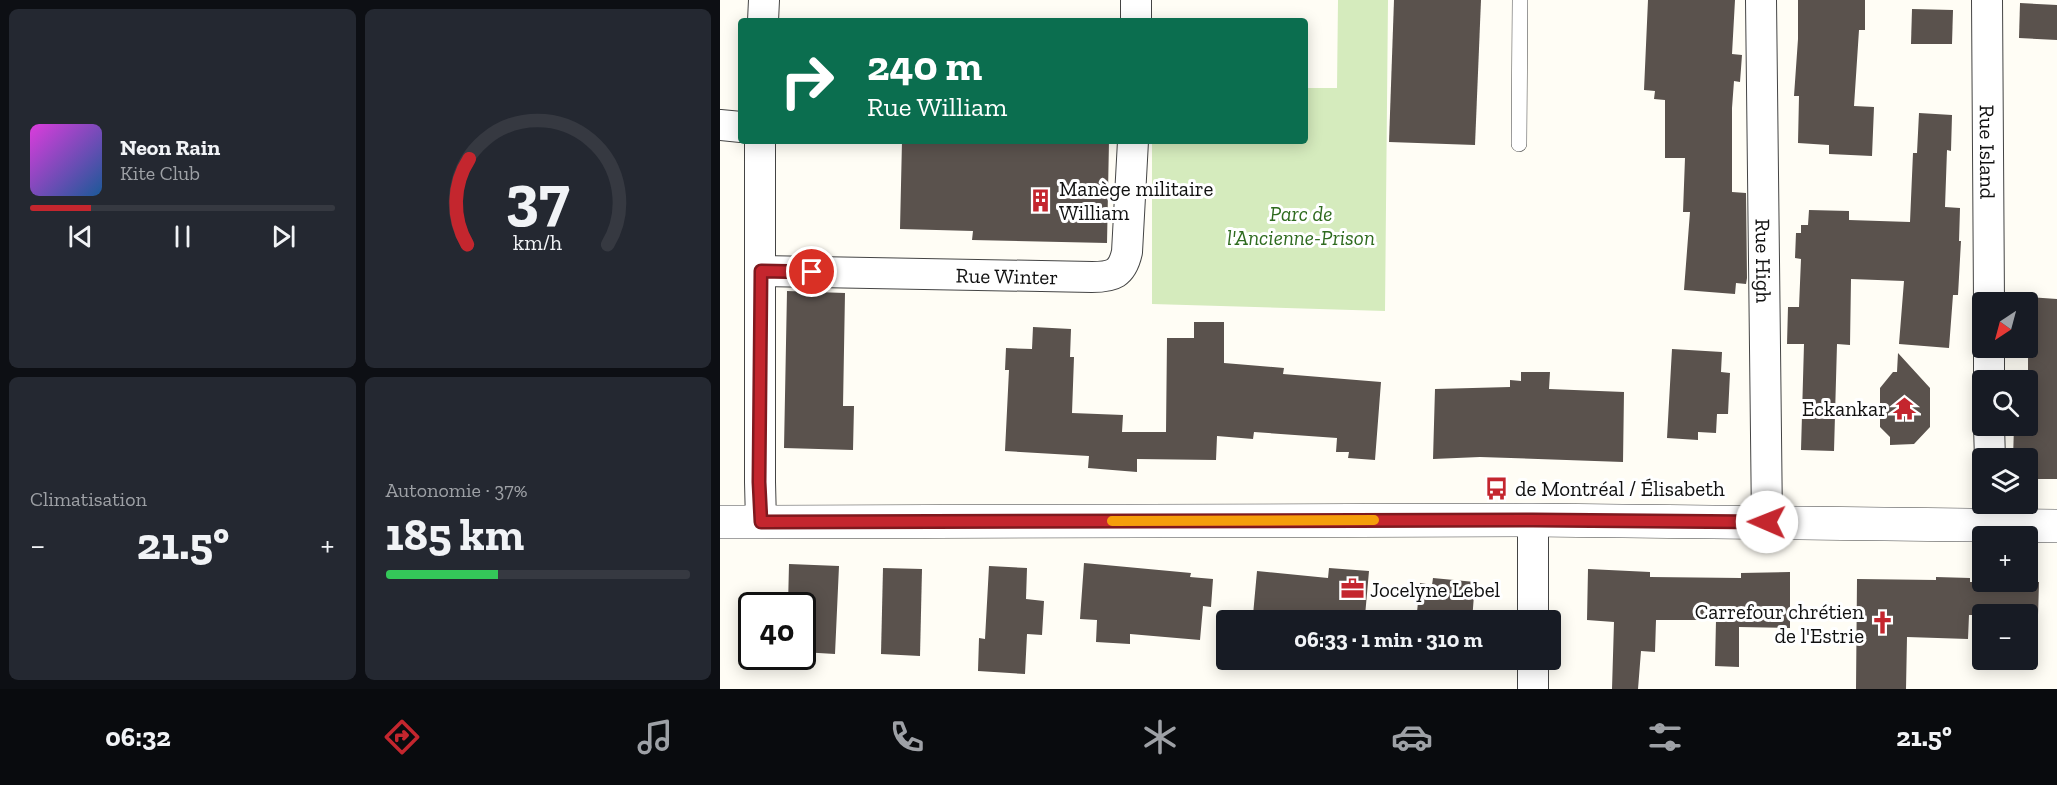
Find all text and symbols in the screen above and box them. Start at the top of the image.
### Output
text: 240 m [867,40,982,91]
icon: right [768,42,846,120]
text: Rue William [867,91,1007,123]
street label: Rue Island [1975,105,2001,200]
text: Neon Rain [120,134,220,161]
text: Kite Club [120,161,200,185]
text: 37 [506,161,570,236]
place label: Manège militaire William [1059,176,1214,225]
building icon: Manège militaire William [1028,187,1054,213]
park label: Parc de l'Ancienne-Prison [1227,201,1375,250]
street label: Rue High [1751,219,1777,304]
icon: previous [64,220,97,253]
icon: pause [166,220,199,253]
icon: next [267,220,300,253]
text: km/h [513,231,562,256]
pin [786,246,837,297]
icon: arrive [795,255,828,288]
street label: Rue Winter [956,262,1058,289]
north arrow [1972,292,2038,358]
map controls [1972,292,2038,670]
button: search [1972,370,2038,436]
temple icon: Eckankar [1892,395,1918,421]
place label: Eckankar [1802,396,1887,421]
button: layers [1972,448,2038,514]
bus stop icon: de Montréal / Élisabeth [1484,475,1510,501]
place label: de Montréal / Élisabeth [1515,476,1725,501]
text: Autonomie · 37% [386,478,527,502]
text: Climatisation [30,487,147,511]
position arrow [1735,490,1799,554]
text: 185 km [386,508,524,562]
text: 21.5° [137,517,229,571]
text: − [30,525,45,564]
text: + [321,525,334,564]
button: + [1972,526,2038,592]
office icon: Jocelyne Lebel [1339,576,1365,602]
place label: Jocelyne Lebel [1370,577,1501,602]
speed limit sign: 40 [738,592,816,670]
place label: Carrefour chrétien de l'Estrie [1695,599,1864,648]
button: − [1972,604,2038,670]
church icon: Carrefour chrétien de l'Estrie [1869,610,1895,636]
text: 06:33 · 1 min · 310 m [1294,626,1483,653]
icon: directions [381,716,423,758]
icon: music [634,716,676,758]
icon: phone [886,716,928,758]
icon: climate [1139,716,1181,758]
icon: car [1391,716,1433,758]
icon: filters [1644,716,1686,758]
text: 06:32 [105,721,171,753]
text: 21.5° [1896,721,1952,753]

